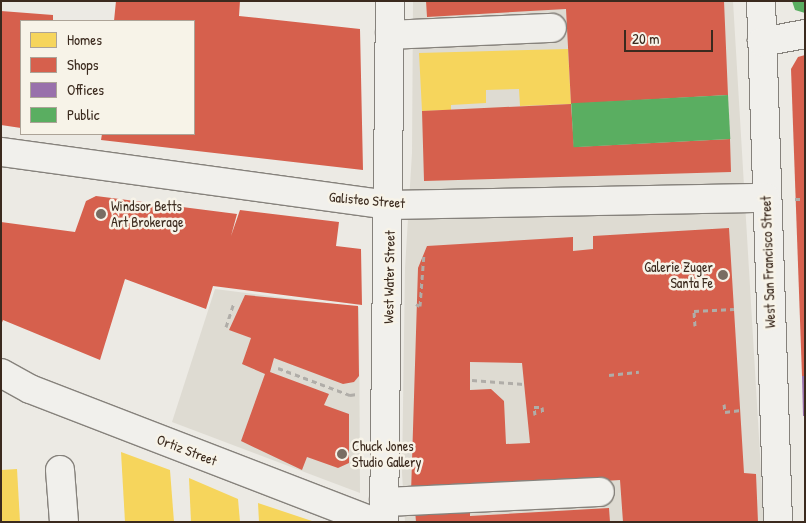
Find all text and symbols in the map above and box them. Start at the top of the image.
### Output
legend [20,20,195,135]
scale bar [626,20,715,52]
text: 20 m [632,28,659,49]
text: Homes [67,29,102,50]
text: Shops [67,54,98,75]
text: Offices [67,79,104,100]
text: Public [67,104,100,125]
street label: Galisteo Street [328,188,406,212]
street label: West San Francisco Street [757,196,779,328]
place label: Windsor Betts Art Brokerage [111,198,183,230]
marker: Windsor Betts Art Brokerage [95,208,107,220]
street label: West Water Street [380,230,398,324]
place label: Galerie Zuger Santa Fe [644,259,713,292]
marker: Galerie Zuger Santa Fe [717,269,729,281]
street label: Ortiz Street [155,431,219,469]
place label: Chuck Jones Studio Gallery [352,438,421,471]
marker: Chuck Jones Studio Gallery [336,448,348,460]

